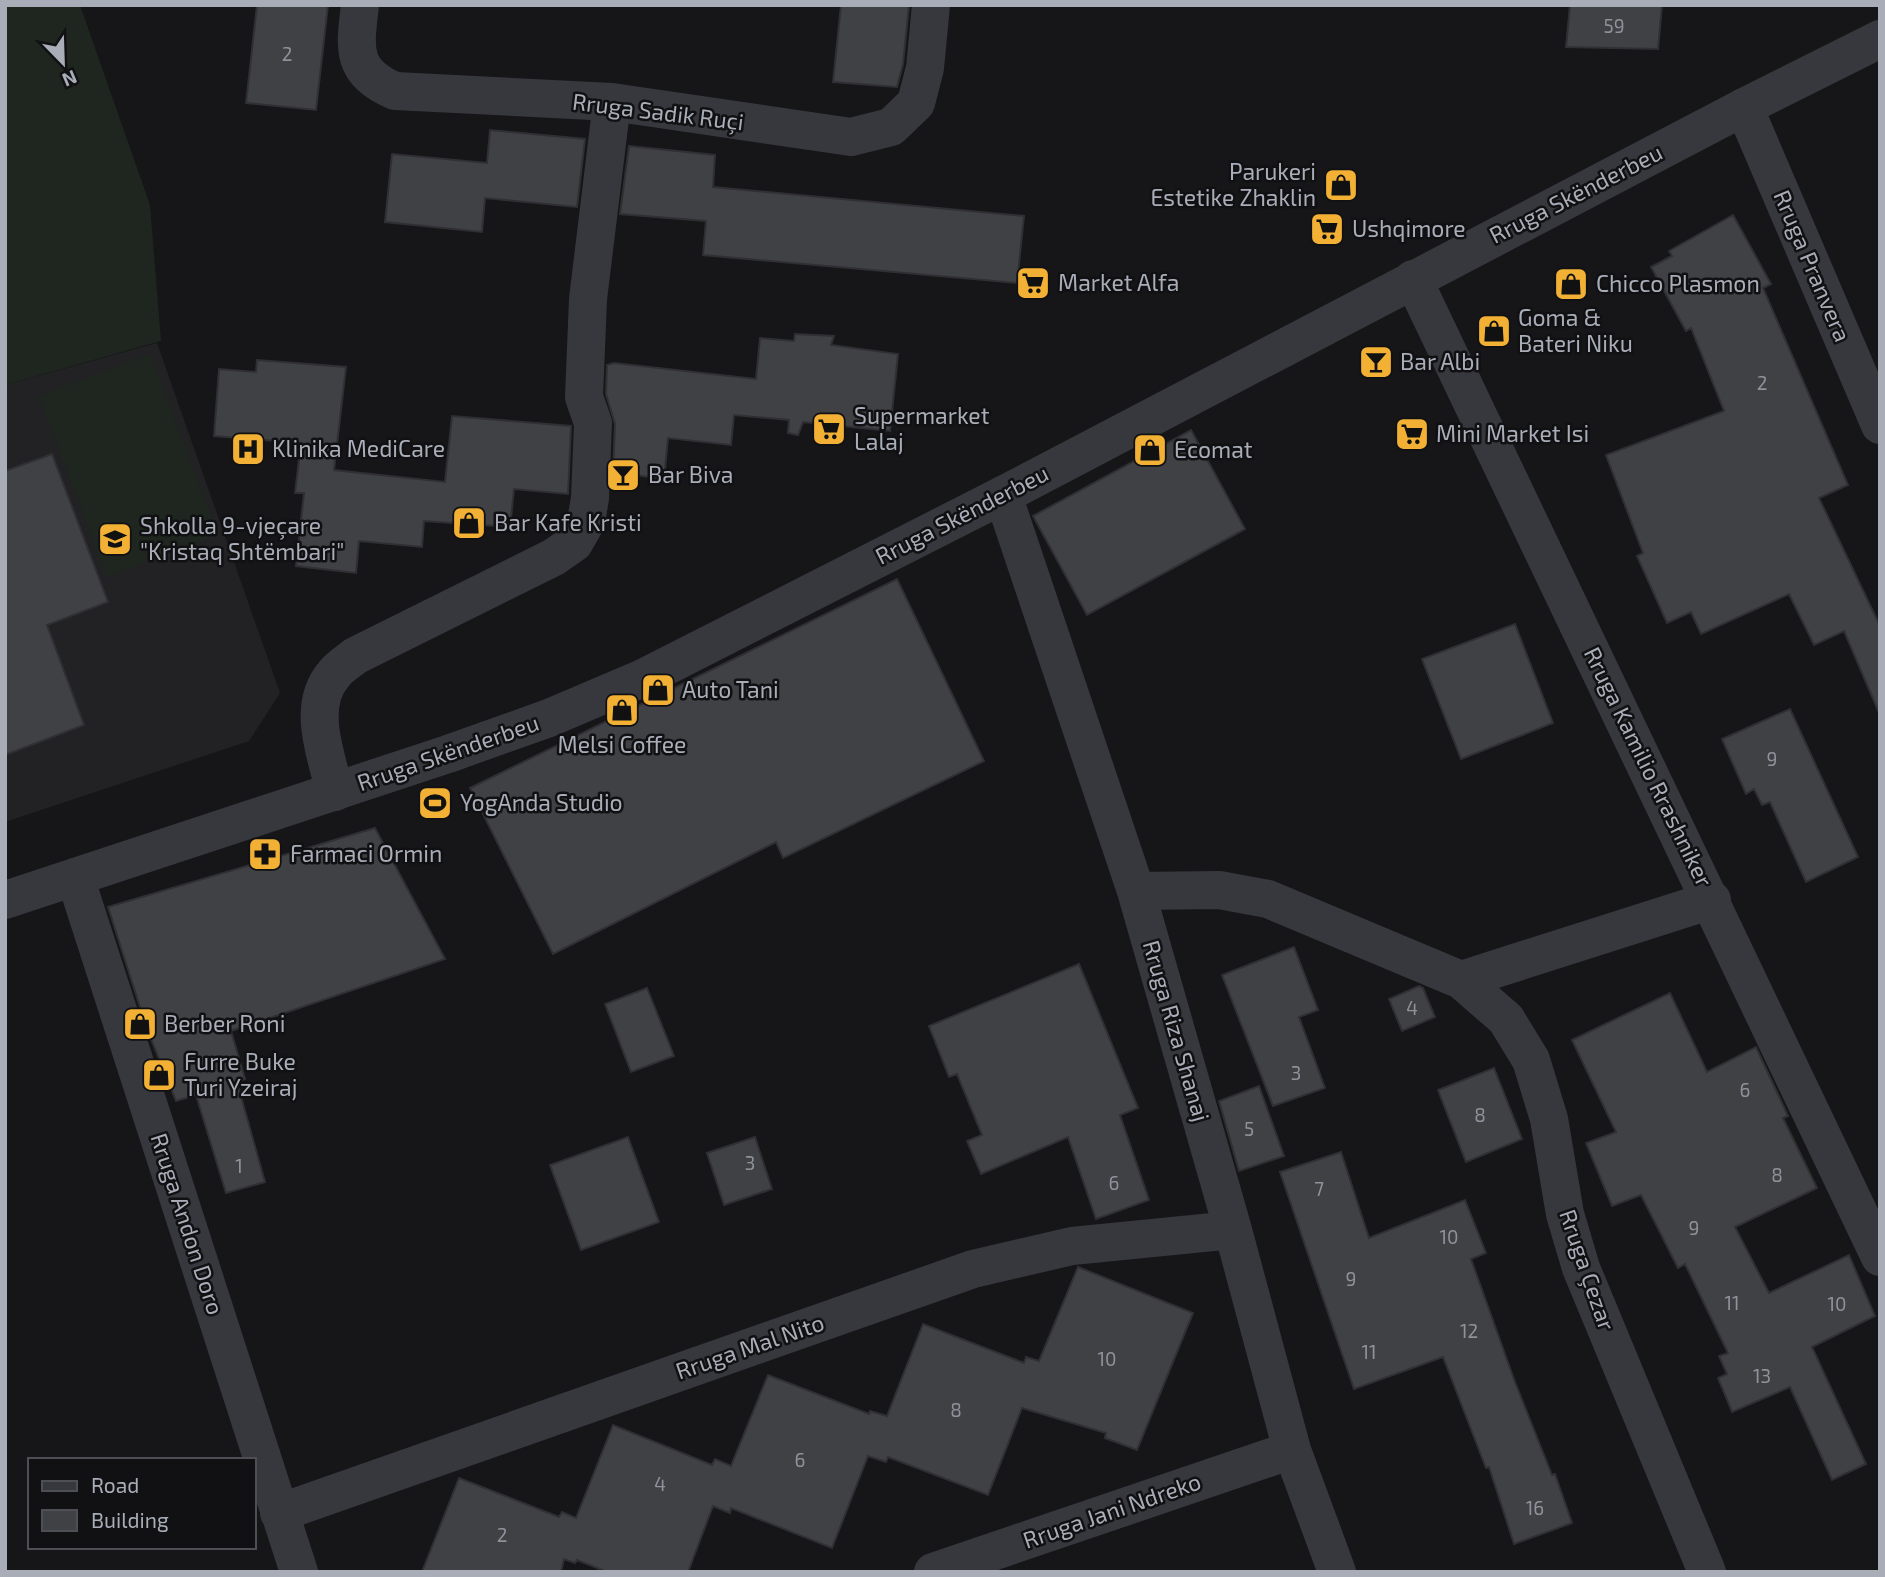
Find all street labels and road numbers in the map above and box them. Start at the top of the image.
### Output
street label: Rruga Sadik Ruçi [571,87,745,136]
street label: Rruga Skënderbeu [1484,137,1667,249]
street label: Rruga Pranvera [1768,186,1857,346]
street label: Rruga Skënderbeu [870,458,1053,570]
street label: Rruga Kamilio Rrashniker [1579,642,1719,891]
street label: Rruga Skënderbeu [353,708,542,796]
street label: Rruga Riza Shanaj [1138,937,1216,1124]
street label: Rruga Andon Doro [145,1129,230,1318]
street label: Rruga Çezar [1553,1206,1622,1334]
street label: Rruga Mal Nito [672,1308,827,1385]
street label: Rruga Jani Ndreko [1019,1466,1204,1554]

